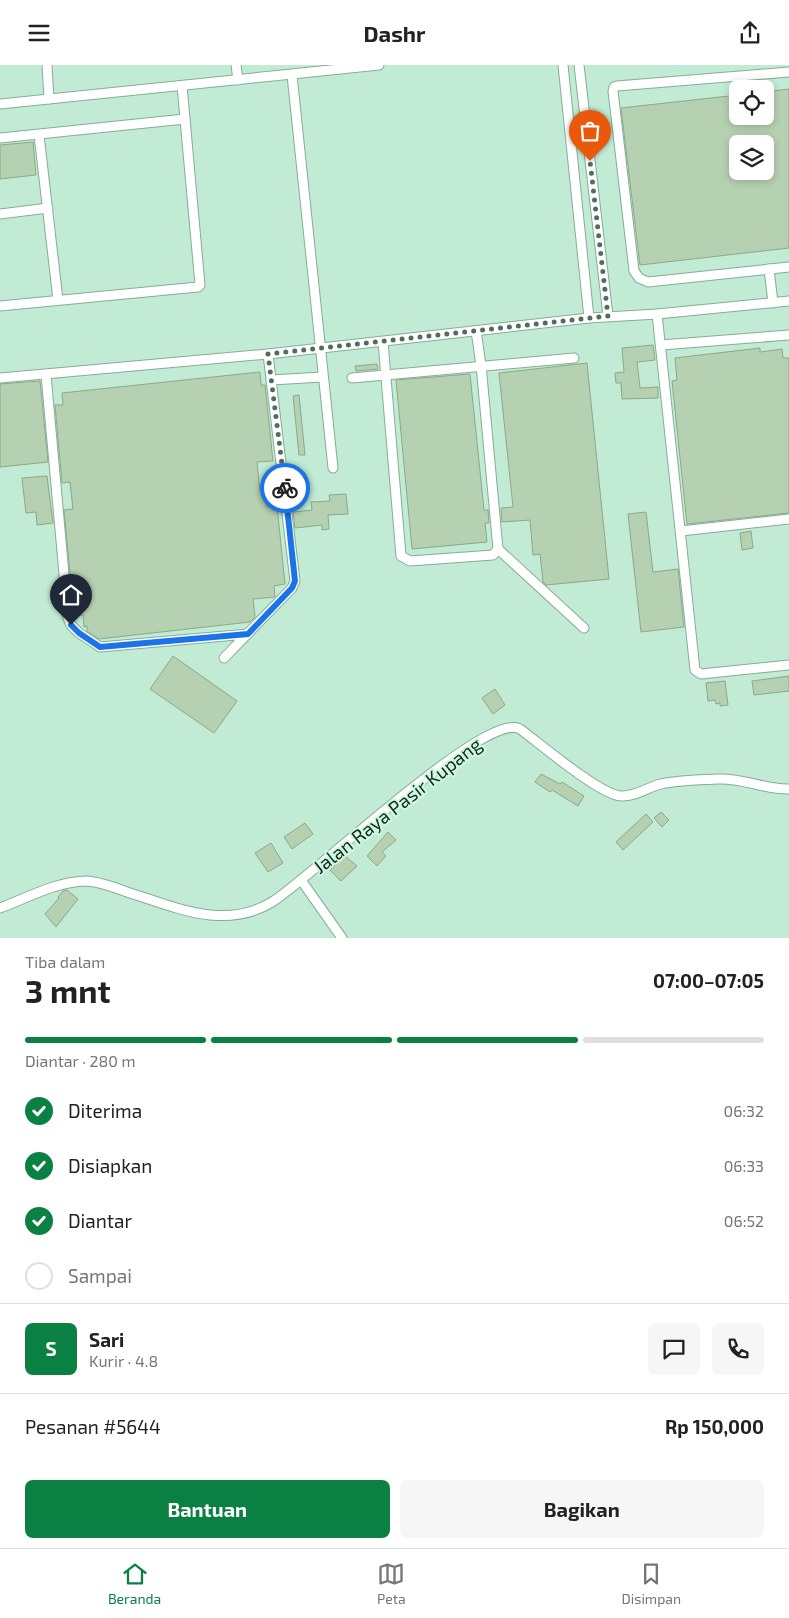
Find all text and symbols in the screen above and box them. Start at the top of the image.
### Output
icon: menu [25,19,53,47]
icon: share [736,19,764,47]
text: Dashr [364,20,425,46]
map controls [729,80,774,180]
button: locate [729,80,774,125]
pin [569,110,611,161]
icon: bag [576,117,604,145]
button: layers [729,135,774,180]
courier [260,463,310,513]
icon: bike [271,474,299,502]
pin [50,574,92,625]
icon: home [57,581,85,609]
street label: Jalan Raya Pasir Kupang [308,732,486,878]
text: Tiba dalam [25,952,105,971]
text: 07:00–07:05 [653,969,764,992]
text: 3 mnt [25,971,111,1009]
text: Diantar · 280 m [25,1051,135,1070]
icon: check [25,1097,53,1125]
text: Diterima [68,1099,142,1122]
text: 06:32 [724,1101,764,1120]
icon: check [25,1152,53,1180]
text: Disiapkan [68,1154,152,1177]
text: 06:33 [724,1156,764,1175]
icon: check [25,1207,53,1235]
text: Diantar [68,1209,132,1232]
text: 06:52 [724,1211,764,1230]
text: Sampai [68,1264,132,1287]
button: chat [648,1323,700,1375]
button: phone [712,1323,764,1375]
text: Sari [89,1328,124,1351]
text: S [45,1337,57,1360]
text: Kurir · 4.8 [89,1351,158,1370]
text: Pesanan #5644 [25,1415,161,1438]
text: Rp 150,000 [665,1415,764,1438]
button: Bantuan [25,1480,390,1538]
button: Bagikan [400,1480,764,1538]
tab: Beranda [108,1560,161,1607]
tab: Peta [377,1560,406,1607]
tab: Disimpan [622,1560,681,1607]

